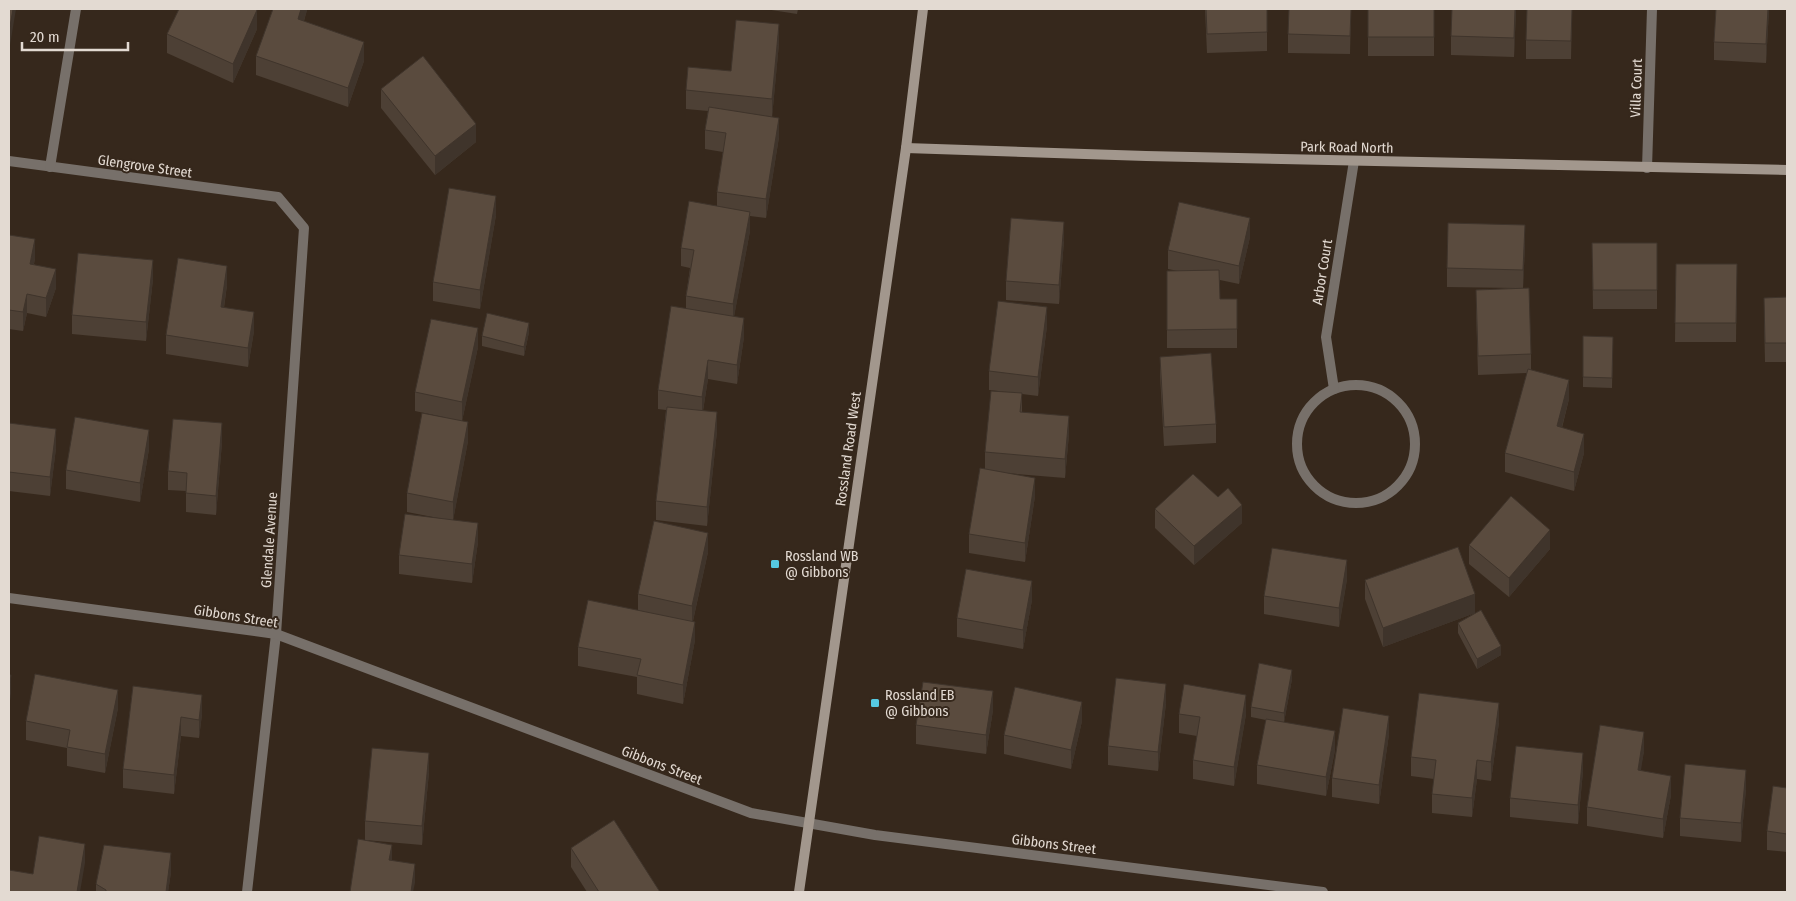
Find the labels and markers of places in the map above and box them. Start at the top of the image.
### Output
place label: Rossland WB @ Gibbons [785,548,859,581]
marker: Rossland WB @ Gibbons [769,558,781,570]
place label: Rossland EB @ Gibbons [885,687,955,720]
marker: Rossland EB @ Gibbons [869,697,881,709]

